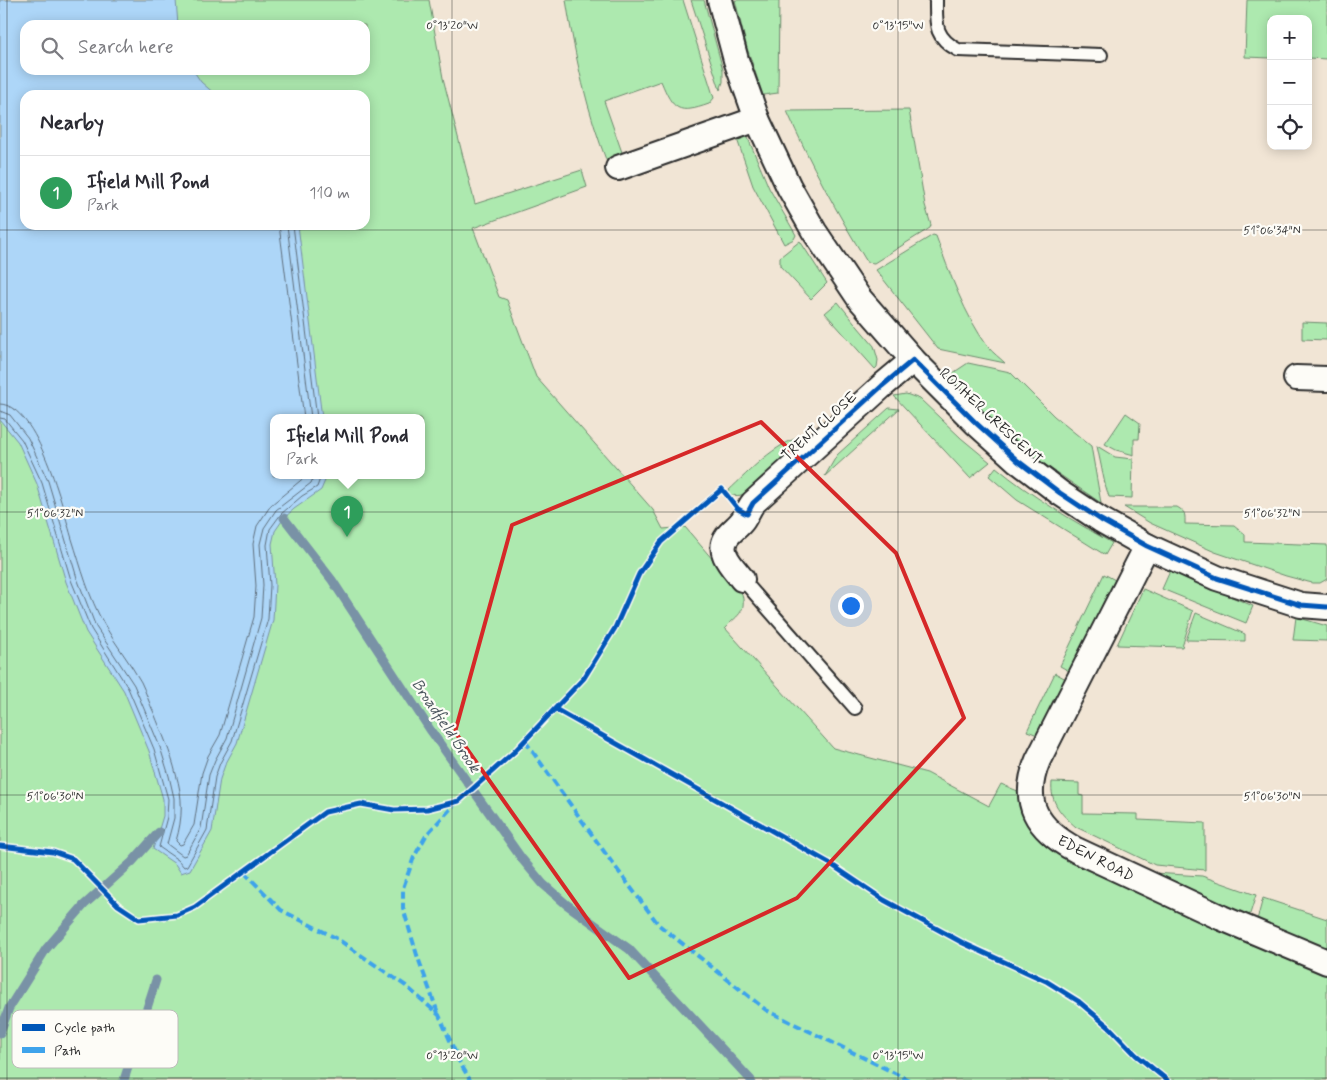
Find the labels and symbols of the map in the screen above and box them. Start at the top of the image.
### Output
text: 0°13'20"W [426,18,478,34]
text: 0°13'15"W [873,18,923,34]
text: 51°06'34"N [1243,223,1301,239]
street label: ROTHER CRESCENT [935,364,1046,470]
street label: TRENT CLOSE [778,387,862,466]
pin: 1 [331,496,363,537]
text: 51°06'32"N [27,506,83,522]
text: 51°06'32"N [1244,506,1300,522]
your location [838,593,864,619]
water label: Broadfield Brook [407,675,485,778]
text: 51°06'30"N [27,789,83,805]
text: 51°06'30"N [1244,789,1300,805]
street label: EDEN ROAD [1054,831,1137,887]
legend [12,1010,178,1068]
text: Cycle path [54,1019,115,1037]
text: Path [54,1042,81,1060]
text: 0°13'20"W [426,1048,478,1064]
text: 0°13'15"W [873,1048,923,1064]

